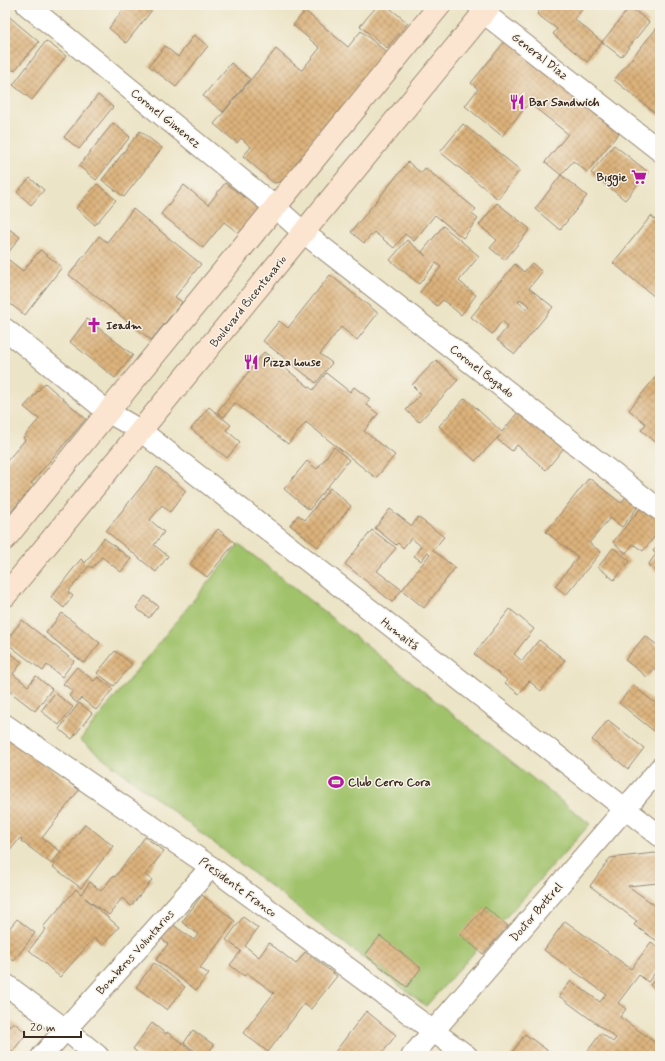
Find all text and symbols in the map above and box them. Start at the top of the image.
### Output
street label: General Díaz [508,30,571,84]
street label: Coronel Gimenez [127,85,204,152]
restaurant icon: Bar Sandwich [508,93,526,111]
place label: Bar Sandwich [529,95,600,111]
supermarket icon: Biggie [630,168,648,186]
place label: Biggie [597,170,627,187]
street label: Boulevard Bicentenario [207,252,291,351]
church icon: Ieadm [85,316,103,334]
place label: Ieadm [106,318,142,334]
street label: Coronel Bogado [446,342,517,402]
restaurant icon: Pizza house [242,353,260,371]
place label: Pizza house [263,355,321,371]
street label: Humaitá [377,615,422,655]
sports icon: Club Cerro Cora [327,773,345,791]
place label: Club Cerro Cora [348,775,431,791]
street label: Presidente Franco [195,854,280,922]
street label: Doctor Bottrel [507,880,567,945]
street label: Bomberos Voluntarios [93,906,179,999]
scale bar [24,1013,81,1039]
text: 20 m [30,1020,56,1036]

